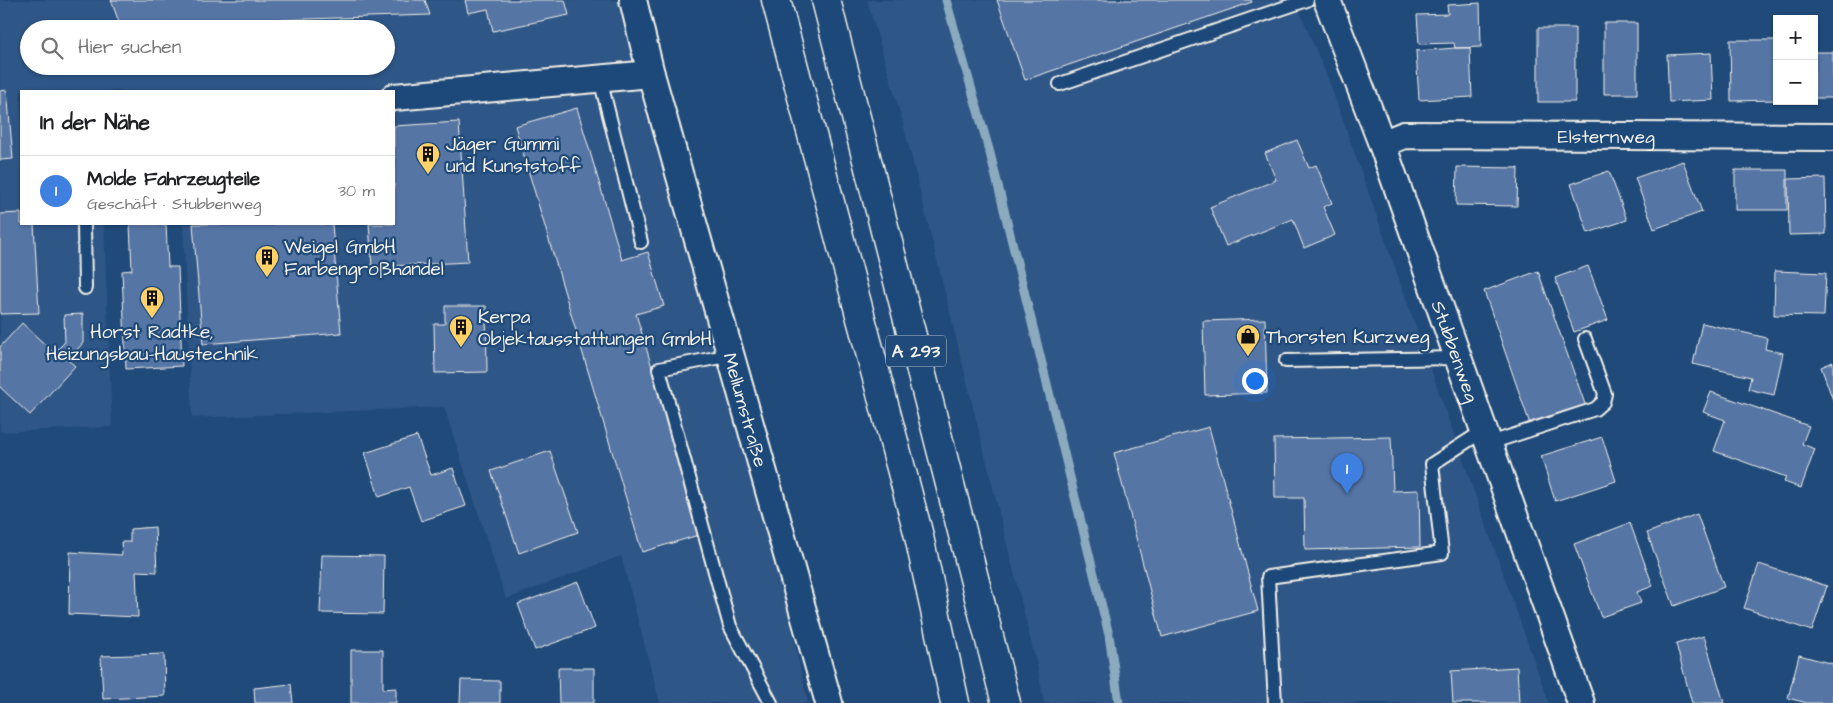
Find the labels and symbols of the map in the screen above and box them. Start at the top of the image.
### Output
street label: Elsternweg [1558,124,1655,152]
place label: Jäger Gummi und Kunststoff [446,131,582,180]
building icon: Jäger Gummi und Kunststoff [415,141,441,175]
place label: Weigel GmbH Farbengroßhandel [284,234,444,284]
building icon: Weigel GmbH Farbengroßhandel [254,244,280,278]
building icon: Horst Radtke, Heizungsbau-Haustechnik [139,285,165,319]
street label: Stubbenweg [1424,297,1485,407]
place label: Kerpa Objektausstattungen GmbH [478,304,712,354]
building icon: Kerpa Objektausstattungen GmbH [448,314,474,348]
place label: Horst Radtke, Heizungsbau-Haustechnik [46,319,258,369]
shop icon: Thorsten Kurzweg [1235,323,1261,357]
place label: Thorsten Kurzweg [1266,324,1430,352]
road number: A 293 [886,336,946,366]
street label: Mellumstraße [716,350,774,470]
your location [1242,368,1268,394]
pin: 1 [1331,453,1363,494]

